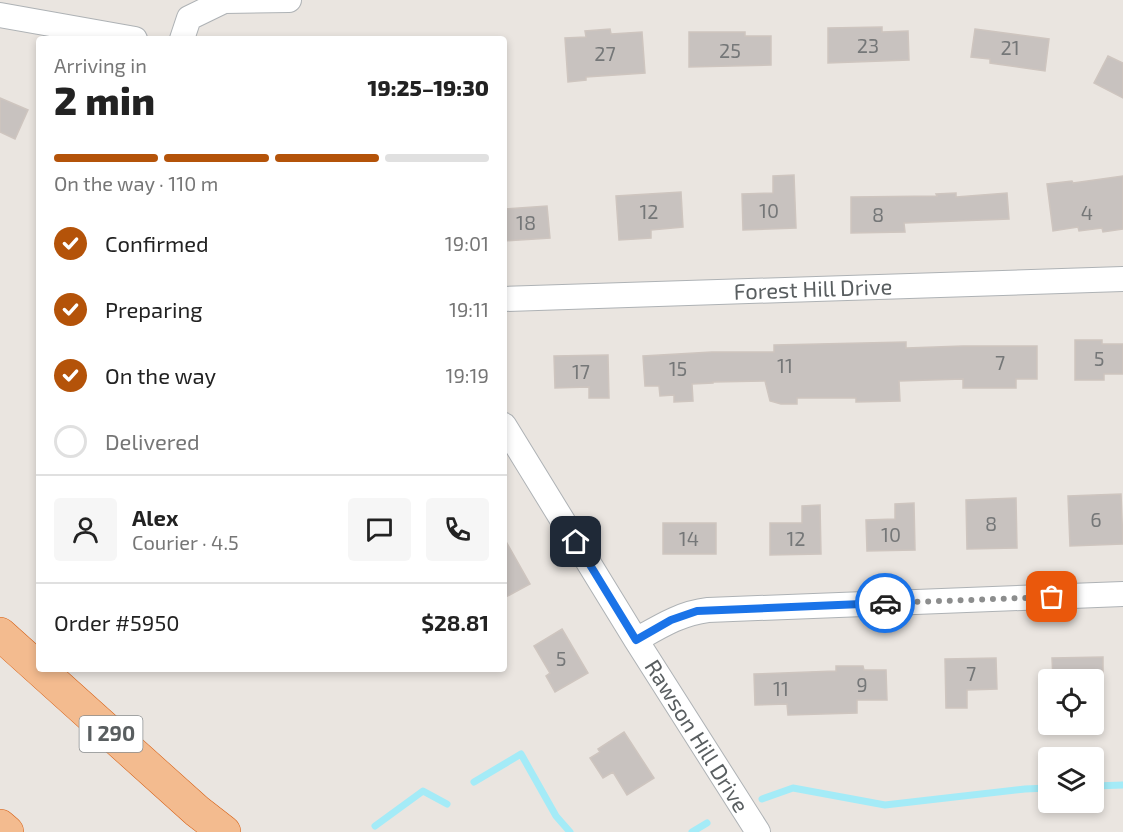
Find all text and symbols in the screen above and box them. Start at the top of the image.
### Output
house number: 23 [857,33,879,57]
house number: 21 [1000,35,1020,59]
house number: 25 [719,38,741,62]
house number: 27 [594,41,616,65]
text: Arriving in [54,53,147,77]
text: 19:25–19:30 [368,74,489,100]
text: 2 min [54,76,155,123]
text: On the way · 110 m [54,171,218,195]
house number: 10 [759,198,779,222]
house number: 12 [639,199,659,223]
house number: 4 [1081,200,1093,224]
house number: 8 [872,202,884,226]
house number: 18 [516,210,536,234]
icon: check [54,227,87,260]
text: Confirmed [105,230,209,256]
text: 19:01 [445,231,489,255]
street label: Forest Hill Drive [733,272,893,304]
icon: check [54,293,87,326]
text: Preparing [105,296,203,322]
text: 19:11 [449,297,489,321]
house number: 5 [1094,346,1104,370]
house number: 7 [995,350,1005,374]
house number: 11 [777,353,793,377]
house number: 15 [669,356,687,380]
icon: check [54,359,87,392]
house number: 17 [572,359,590,383]
text: On the way [105,362,216,388]
text: 19:19 [445,363,489,387]
text: Delivered [105,428,200,454]
button: person [54,498,117,561]
button: chat [348,498,411,561]
button: phone [426,498,489,561]
text: Alex [132,504,178,530]
house number: 6 [1090,507,1102,531]
house number: 8 [985,511,997,535]
pin [550,516,601,567]
house number: 10 [881,522,901,546]
icon: home [559,525,592,558]
house number: 14 [679,526,699,550]
house number: 12 [786,526,806,550]
text: Courier · 4.5 [132,530,239,554]
pin [1026,571,1077,622]
courier [855,573,915,633]
icon: bag [1035,580,1068,613]
icon: car [869,587,902,620]
text: Order #5950 [54,609,180,635]
text: $28.81 [421,609,489,635]
house number: 5 [556,646,566,670]
street label: Rawson Hill Drive [640,654,755,817]
house number: 7 [966,661,976,685]
map controls [1038,669,1104,813]
button: locate [1038,669,1104,735]
house number: 9 [856,672,868,696]
house number: 11 [773,676,789,700]
road number: I 290 [80,716,142,752]
button: layers [1038,747,1104,813]

